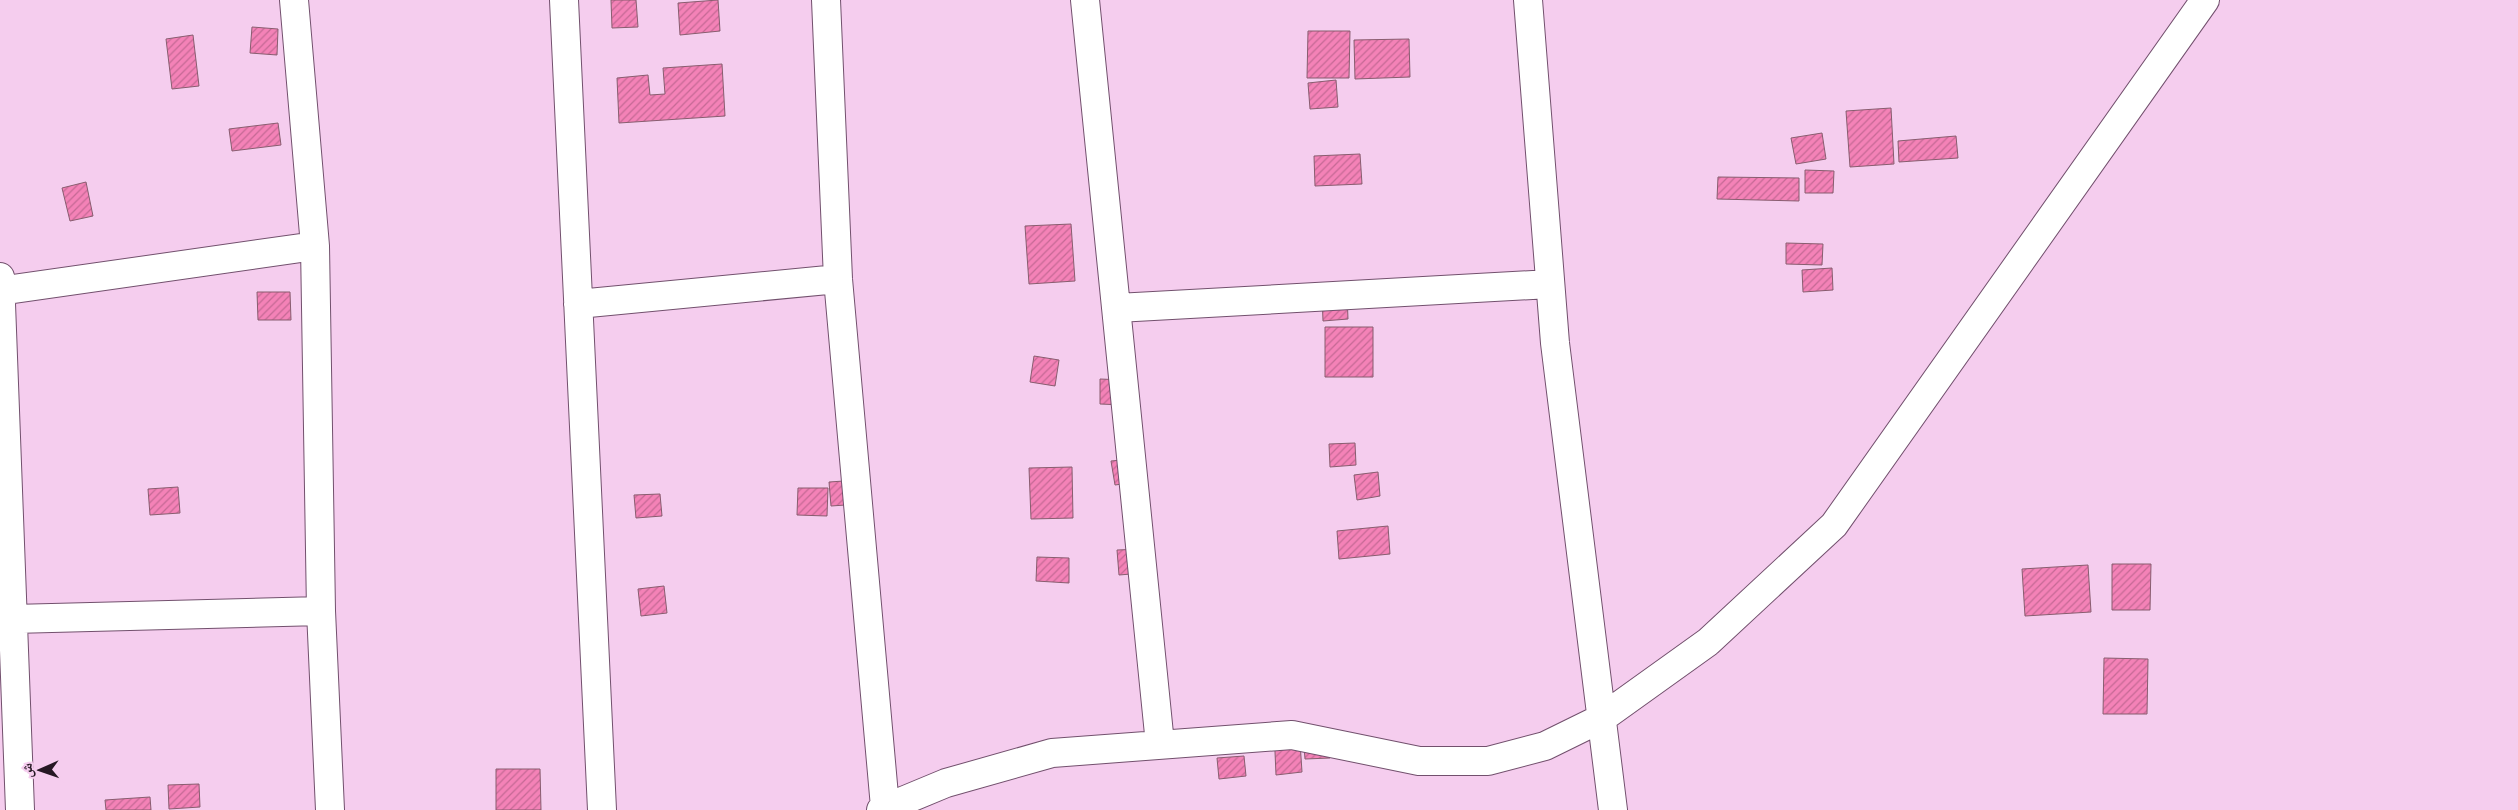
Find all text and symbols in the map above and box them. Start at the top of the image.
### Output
north arrow [15,745,65,795]
text: ش [18,763,36,778]

